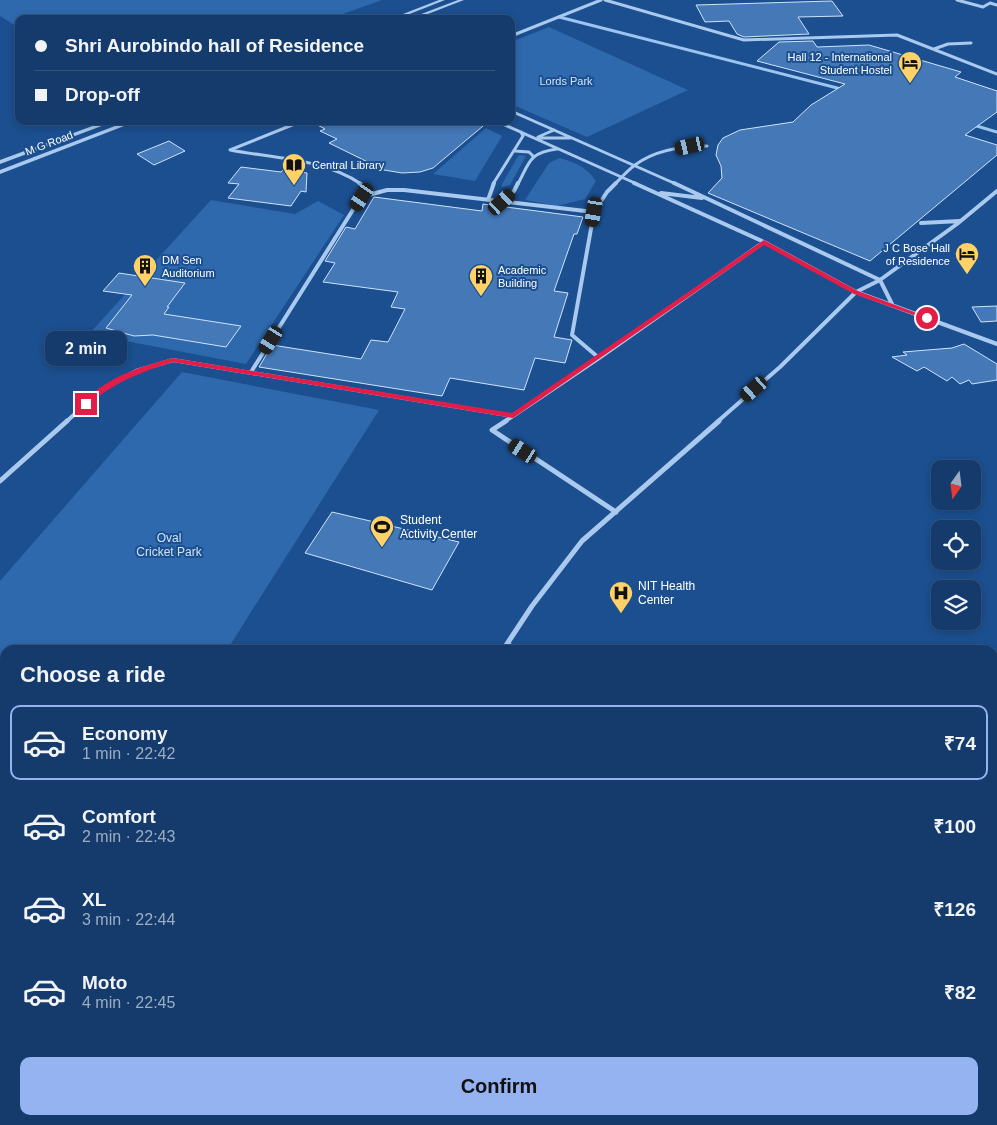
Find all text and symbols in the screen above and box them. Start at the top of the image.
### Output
text: Shri Aurobindo hall of Residence [65,35,364,56]
hotel icon: Hall 12 - International Student Hostel [897,50,923,84]
place label: Hall 12 - International Student Hostel [787,51,892,76]
park label: Lords Park [539,75,593,87]
text: Drop-off [65,84,140,105]
street label: M G Road [23,128,75,158]
car [673,135,706,157]
library icon: Central Library [281,152,307,186]
place label: Central Library [312,159,385,171]
car [347,180,376,214]
car [485,186,518,218]
car [584,196,603,228]
hotel icon: J C Bose Hall of Residence [954,241,980,275]
place label: J C Bose Hall of Residence [883,242,950,267]
building icon: DM Sen Auditorium [132,253,158,287]
place label: DM Sen Auditorium [162,254,215,279]
building icon: Academic Building [468,263,494,297]
place label: Academic Building [498,264,547,289]
route start [916,307,938,329]
car [256,323,285,357]
callout: 2 min [45,332,127,366]
text: 2 min [65,340,107,357]
car [737,373,770,405]
route end [75,393,97,415]
car [506,437,539,465]
north arrow [931,460,981,510]
map controls [931,460,981,630]
place label: Student Activity Center [400,513,477,541]
sports icon: Student Activity Center [369,514,395,548]
button: locate [931,520,981,570]
park label: Oval Cricket Park [136,531,203,559]
place label: NIT Health Center [638,579,695,607]
hospital icon: NIT Health Center [608,580,634,614]
button: layers [931,580,981,630]
text: Choose a ride [20,662,165,687]
icon: car [22,720,67,765]
text: Economy [82,723,168,744]
text: ₹74 [944,733,976,754]
text: 1 min · 22:42 [82,745,175,762]
icon: car [22,803,67,848]
text: Comfort [82,806,156,827]
text: ₹100 [933,816,976,837]
text: 2 min · 22:43 [82,828,175,845]
icon: car [22,886,67,931]
text: XL [82,889,106,910]
text: ₹126 [933,899,976,920]
text: 3 min · 22:44 [82,911,175,928]
icon: car [22,969,67,1014]
text: Moto [82,972,127,993]
text: ₹82 [944,982,976,1003]
text: 4 min · 22:45 [82,994,175,1011]
button: Confirm [20,1057,978,1115]

